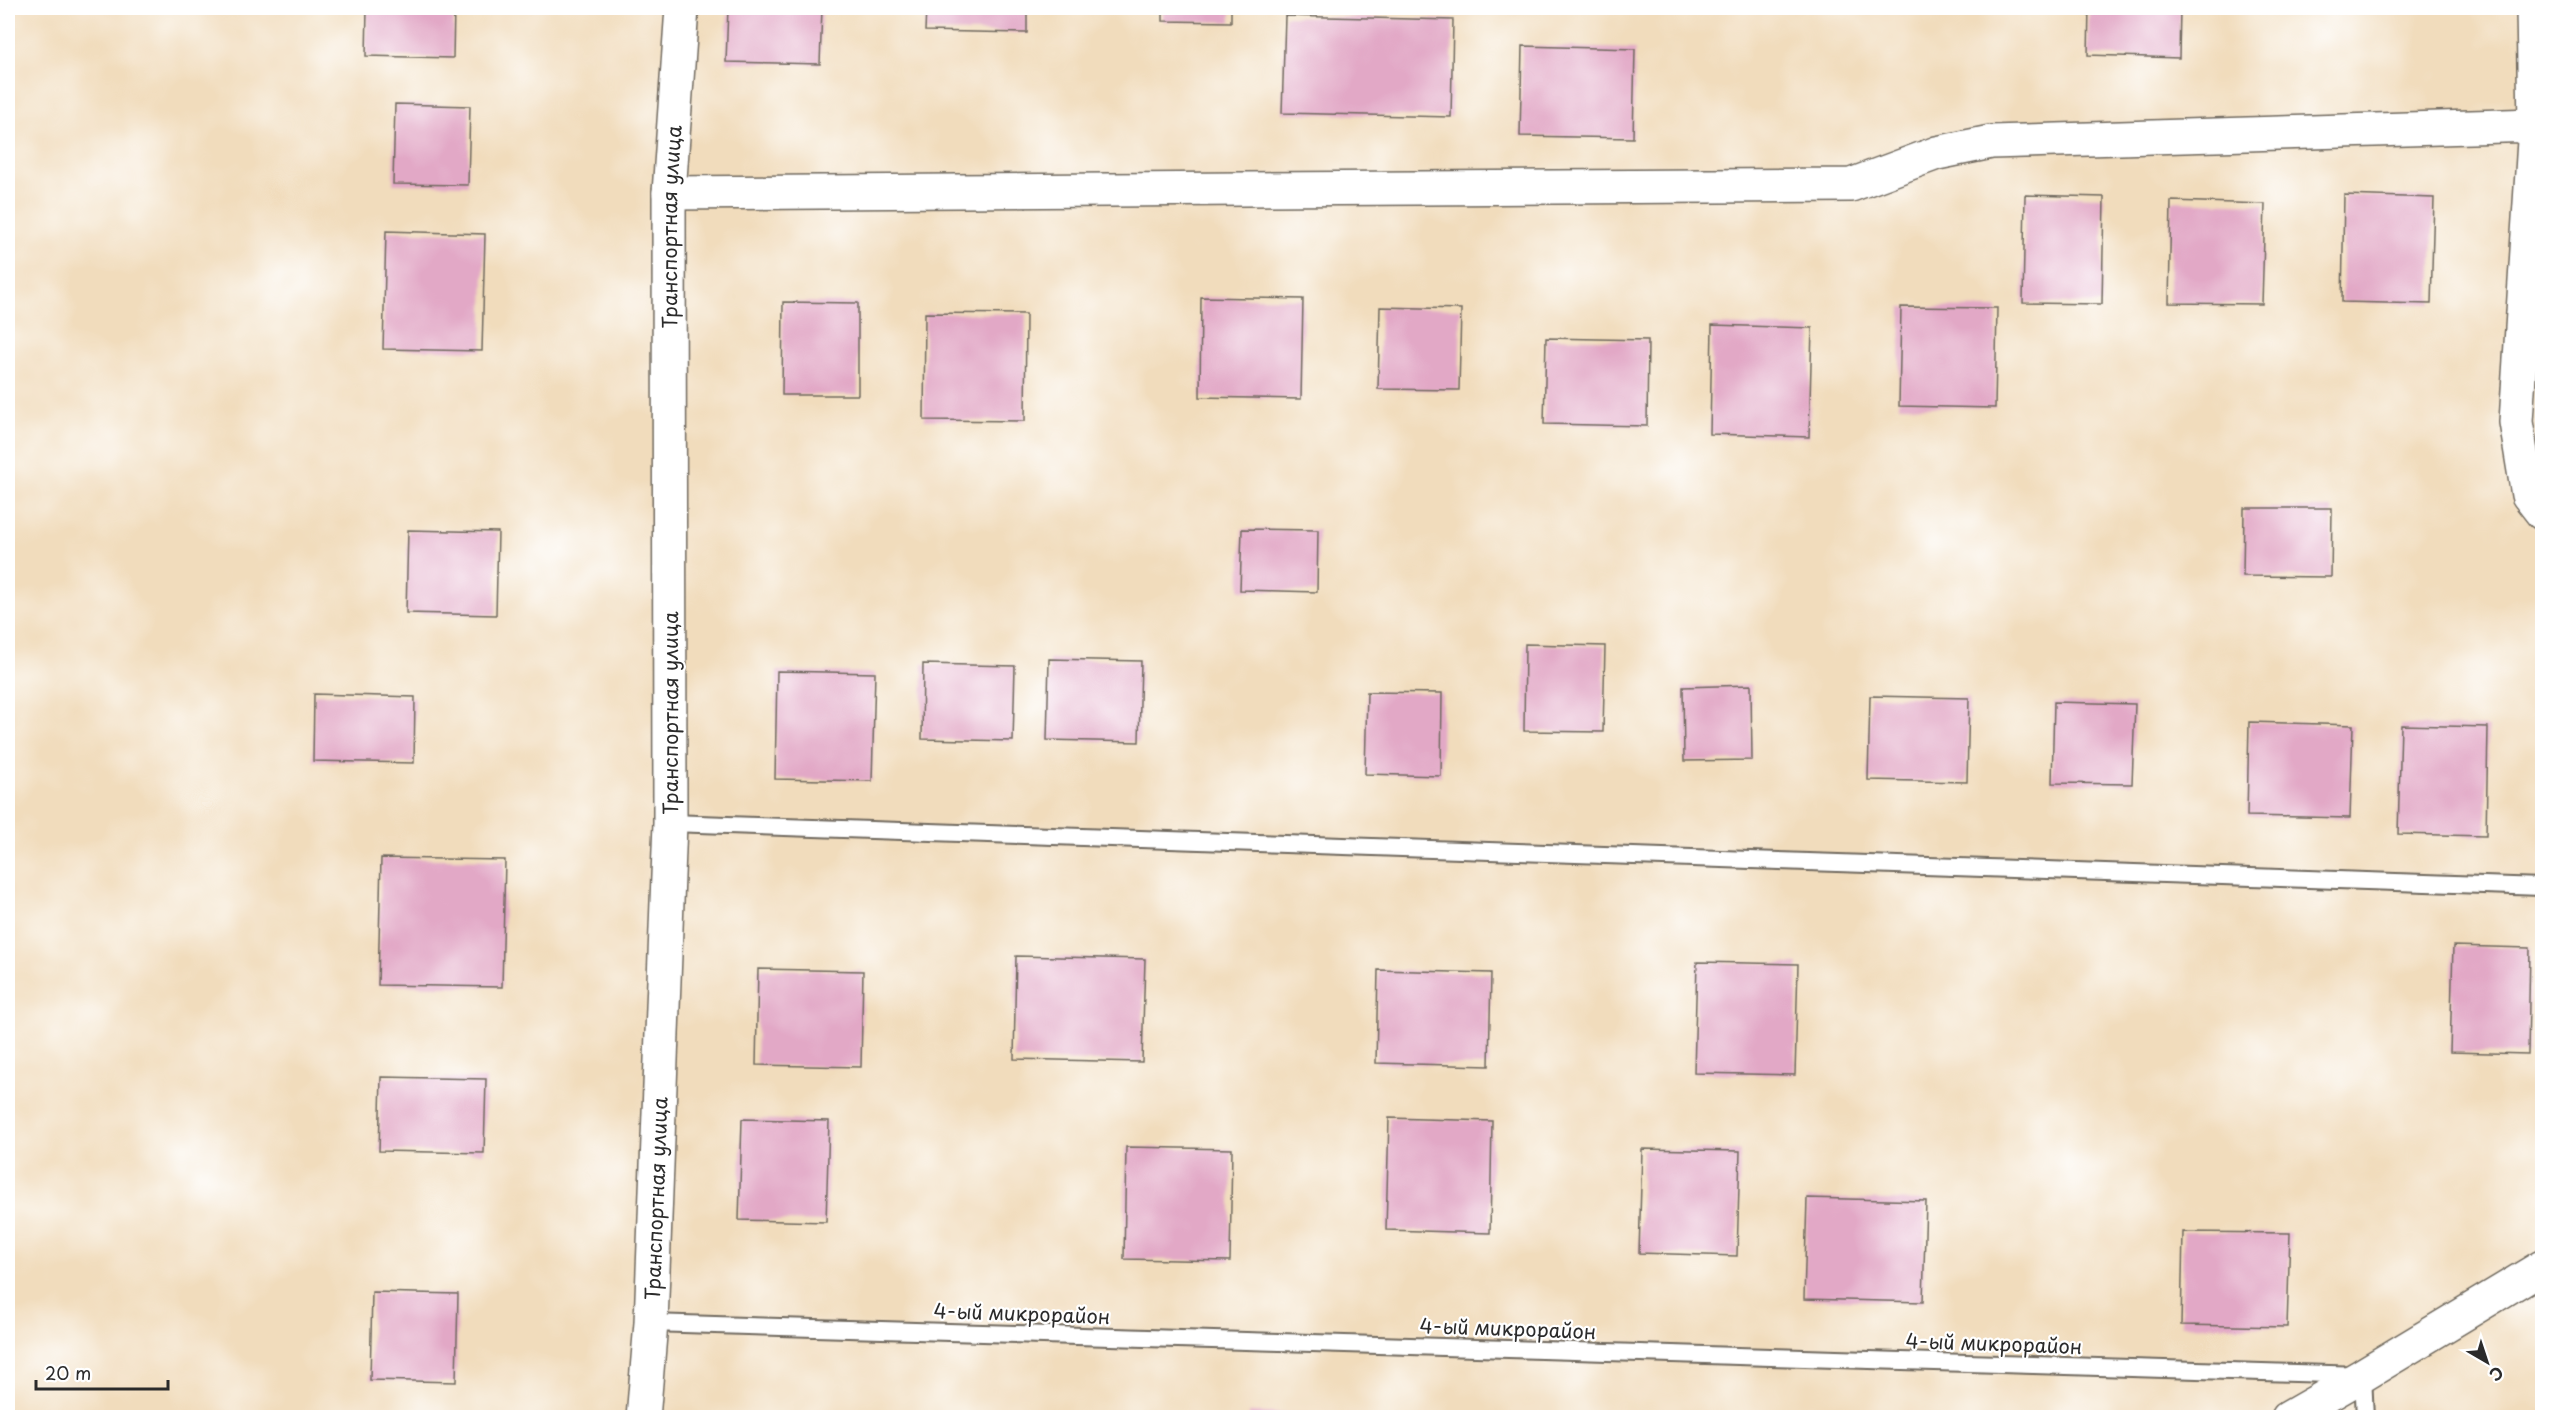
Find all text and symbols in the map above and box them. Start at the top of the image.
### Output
street label: Транспортная улица [654,124,689,328]
street label: Транспортная улица [655,611,685,815]
street label: Транспортная улица [637,1096,675,1301]
street label: 4-ый микрорайон [933,1295,1111,1331]
street label: 4-ый микрорайон [1419,1310,1597,1346]
street label: 4-ый микрорайон [1905,1325,2083,1361]
north arrow [2457,1332,2517,1392]
scale bar [36,1353,168,1391]
text: 20 m [45,1359,91,1386]
text: С [2485,1361,2509,1388]

